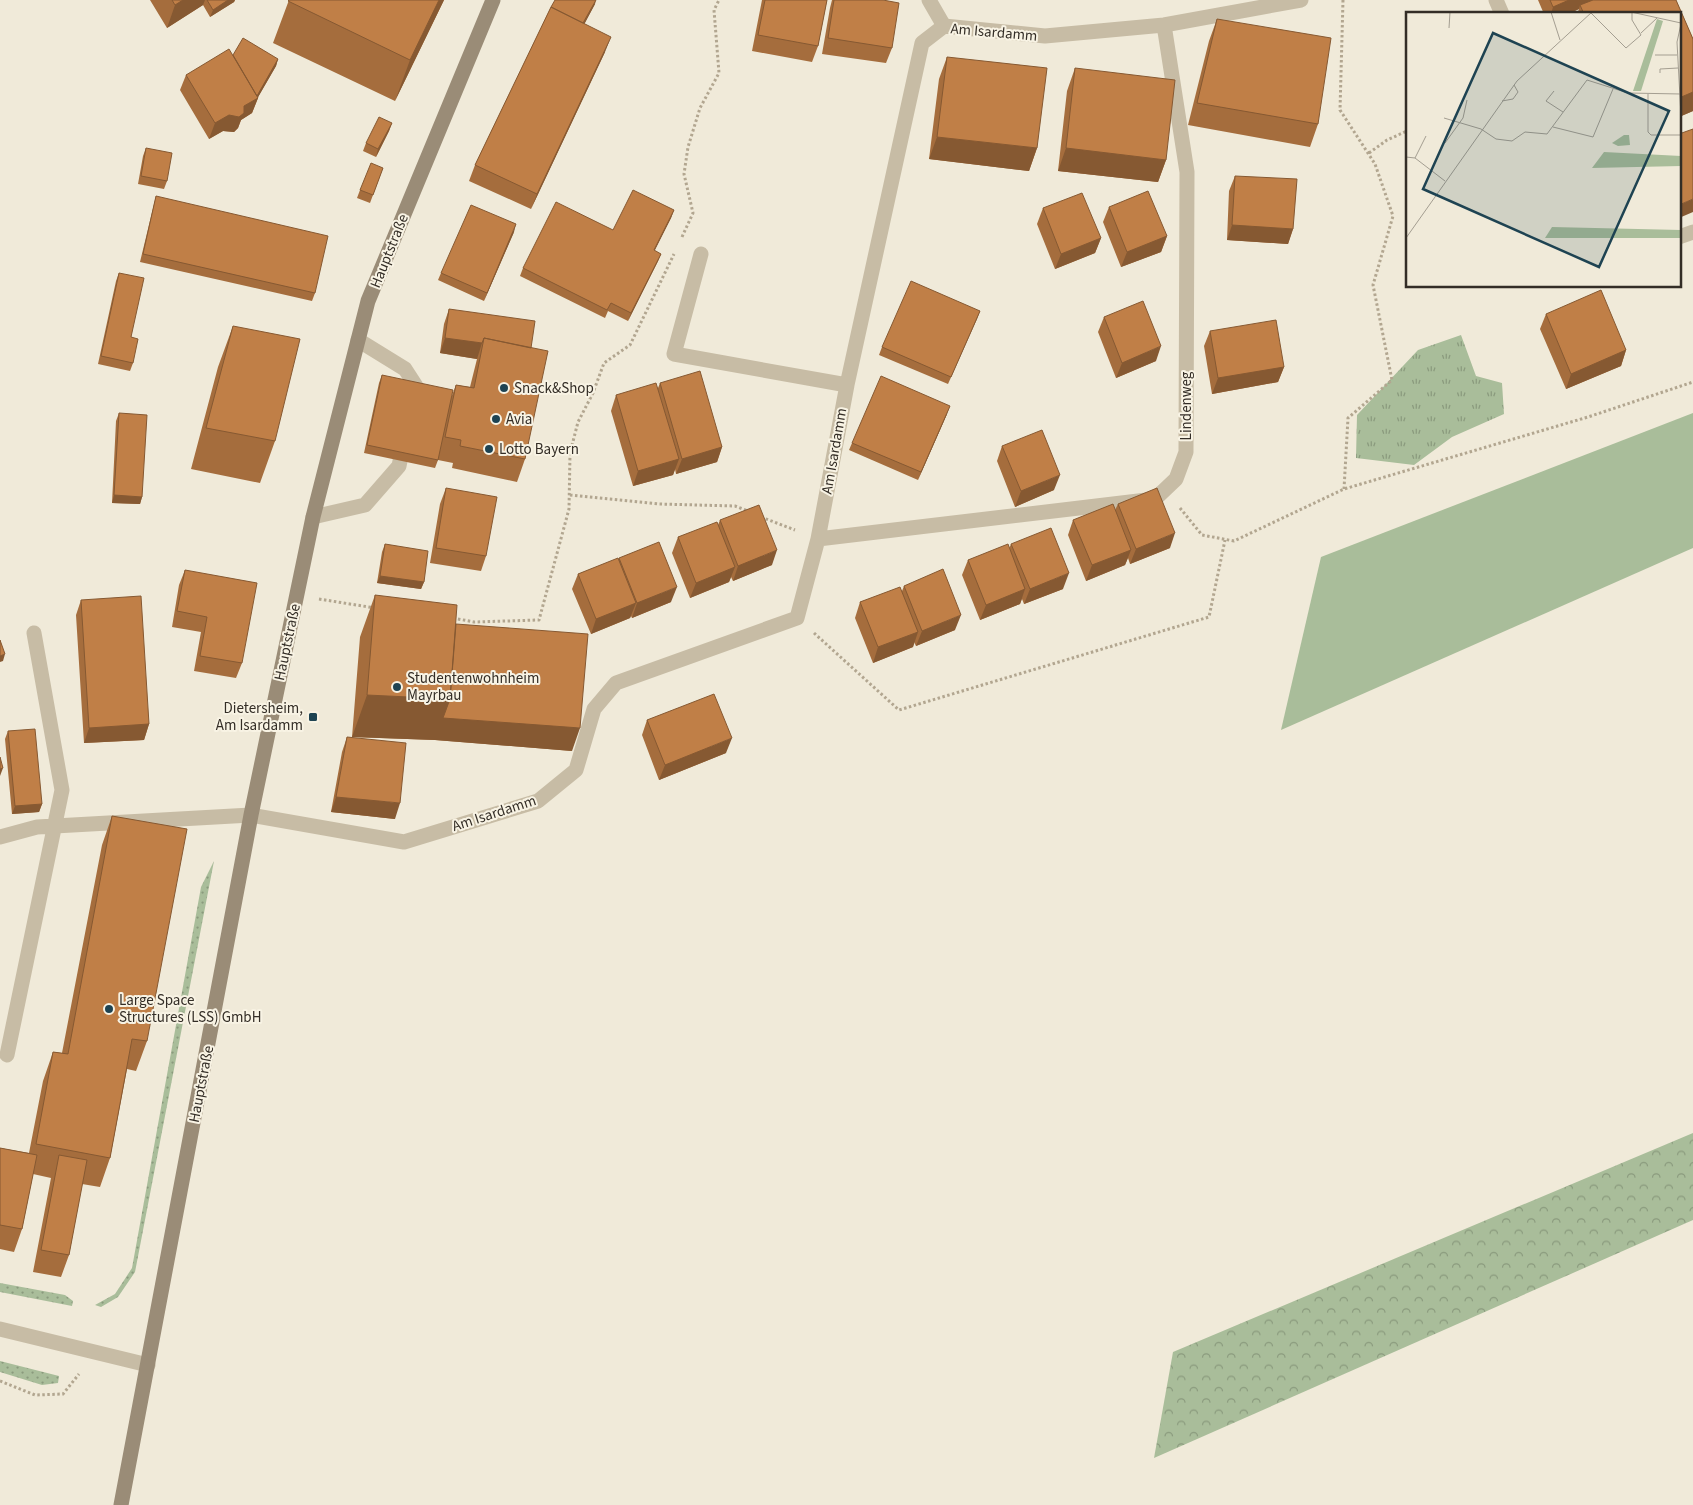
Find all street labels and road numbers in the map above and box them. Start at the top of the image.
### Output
street label: Am Isardamm [950,18,1038,47]
street label: Hauptstraße [365,211,414,291]
street label: Lindenweg [1176,371,1197,440]
street label: Am Isardamm [817,406,852,496]
street label: Hauptstraße [269,602,306,682]
street label: Am Isardamm [449,790,539,837]
street label: Hauptstraße [184,1044,219,1124]

